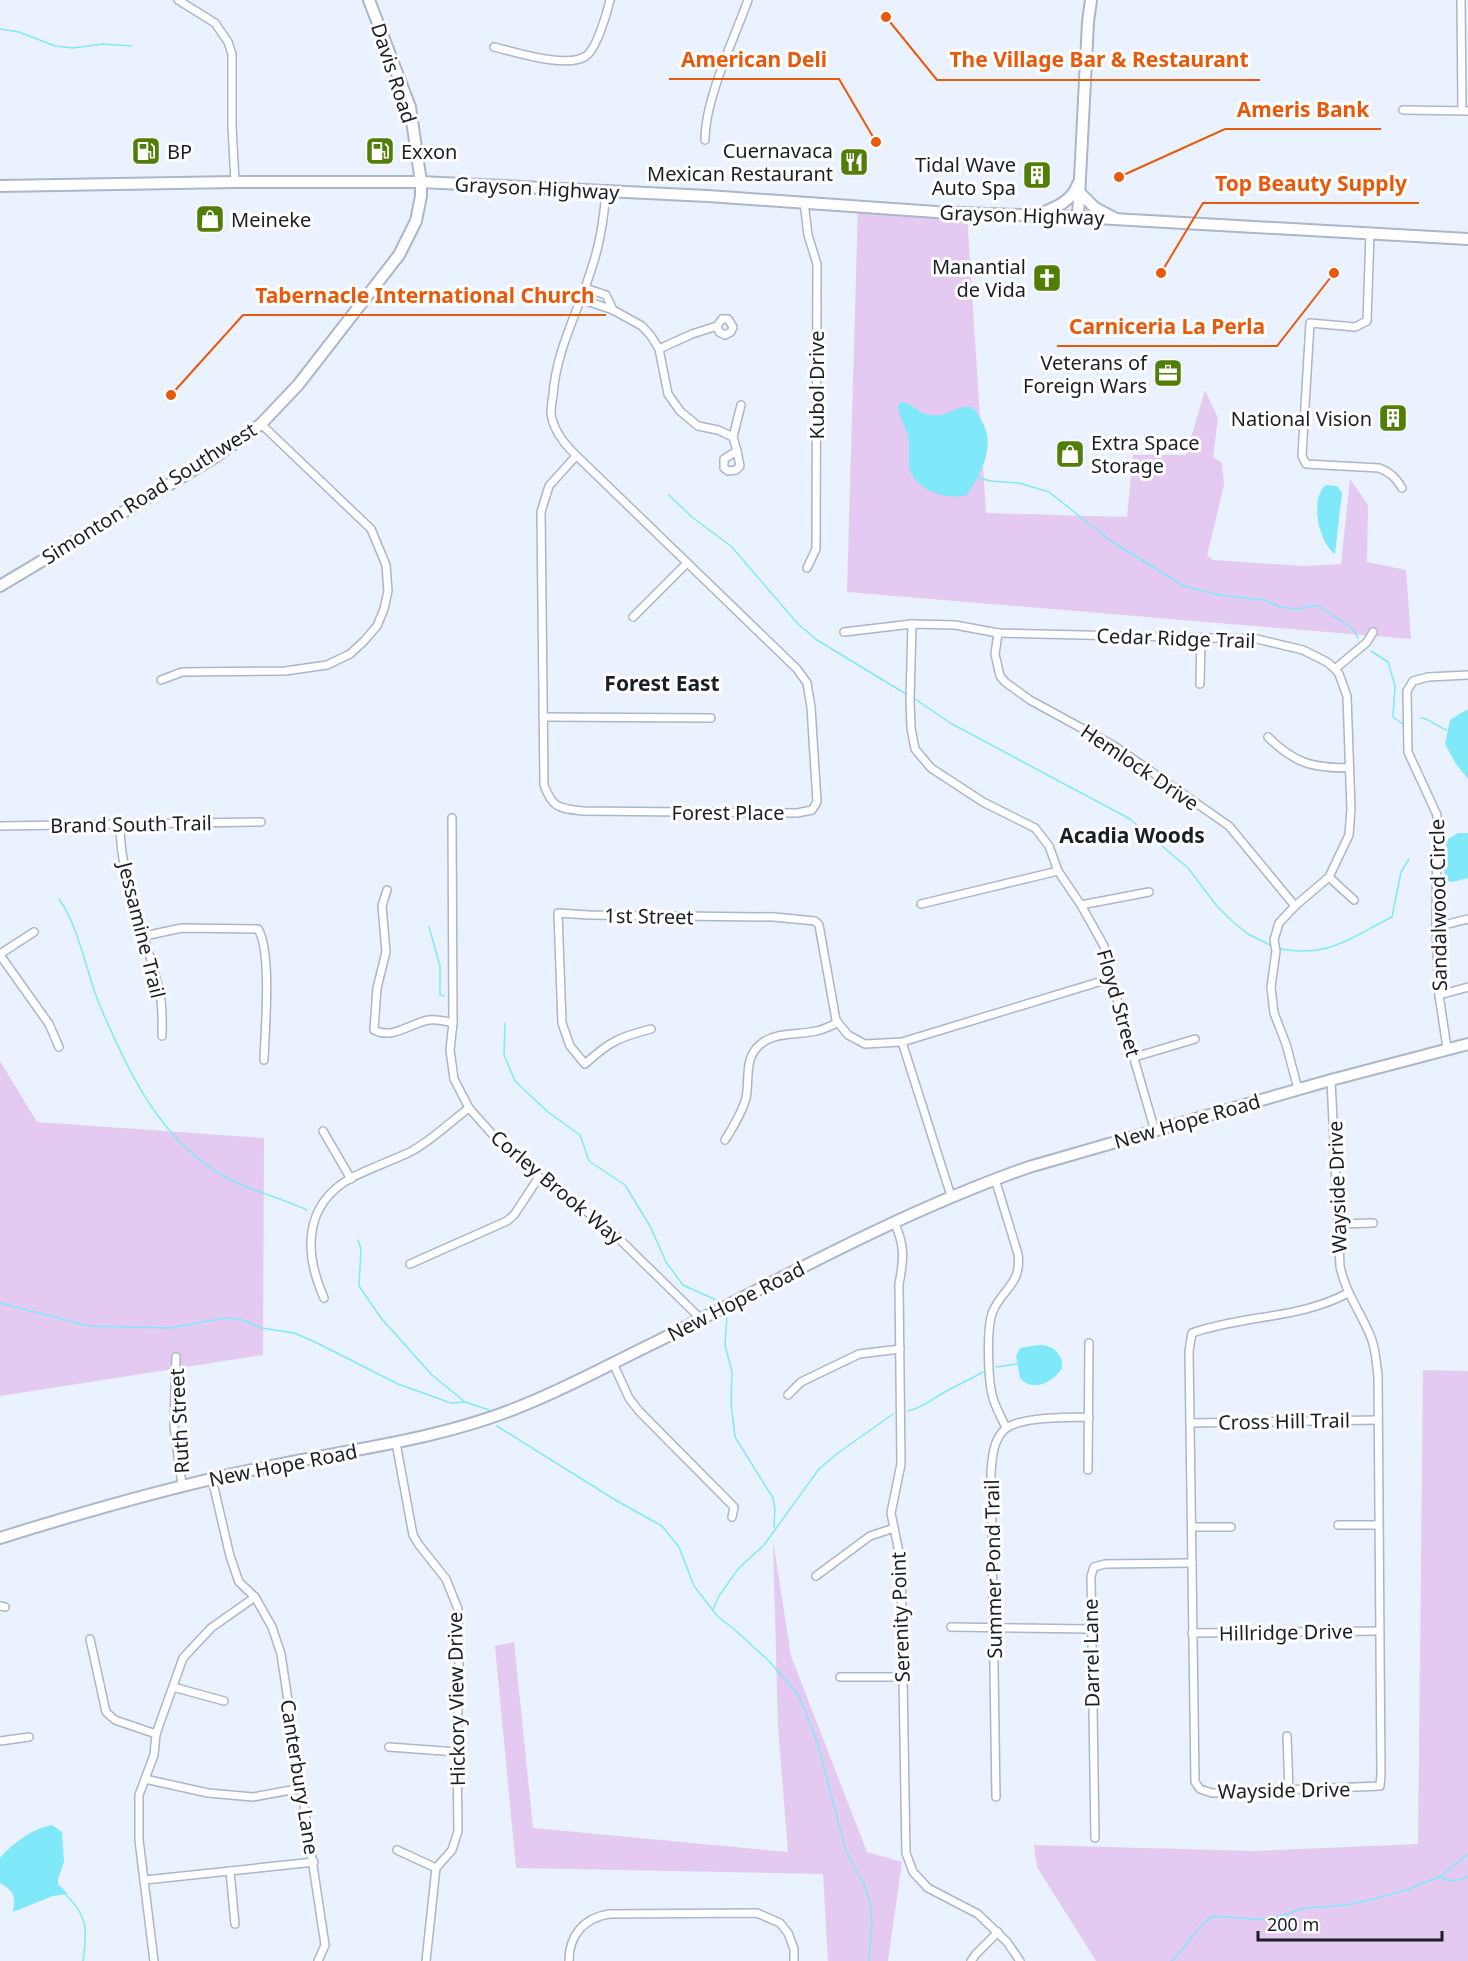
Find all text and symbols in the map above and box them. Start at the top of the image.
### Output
street label: Davis Road [365,19,423,127]
callout: American Deli [669,40,839,79]
callout: The Village Bar & Restaurant [937,41,1260,80]
text: American Deli [681,45,827,73]
text: The Village Bar & Restaurant [949,45,1249,73]
callout: Ameris Bank [1225,90,1381,129]
text: Ameris Bank [1237,95,1370,123]
fuel station icon: BP [130,135,162,167]
fuel station icon: Exxon [364,135,396,167]
place label: Cuernavaca Mexican Restaurant [647,137,833,187]
place label: BP [167,138,192,165]
place label: Exxon [401,138,457,165]
restaurant icon: Cuernavaca Mexican Restaurant [838,146,870,178]
place label: Tidal Wave Auto Spa [915,151,1016,201]
building icon: Tidal Wave Auto Spa [1021,159,1053,191]
callout: Top Beauty Supply [1203,164,1419,203]
text: Top Beauty Supply [1215,169,1407,197]
street label: Grayson Highway [454,170,621,206]
street label: Grayson Highway [939,199,1106,231]
shop icon: Meineke [194,203,226,235]
place label: Meineke [231,206,311,233]
place label: Manantial de Vida [932,253,1026,303]
church icon: Manantial de Vida [1031,262,1063,294]
callout: Tabernacle International Church [243,276,606,315]
text: Tabernacle International Church [255,281,595,309]
callout: Carniceria La Perla [1057,307,1277,346]
text: Carniceria La Perla [1069,312,1265,340]
street label: Kubol Drive [803,331,830,439]
place label: Veterans of Foreign Wars [1023,349,1148,399]
office icon: Veterans of Foreign Wars [1152,357,1184,389]
building icon: National Vision [1377,402,1409,434]
place label: National Vision [1231,405,1372,432]
street label: Simonton Road Southwest [37,416,261,570]
place label: Extra Space Storage [1091,429,1200,479]
shop icon: Extra Space Storage [1054,438,1086,470]
street label: Cedar Ridge Trail [1096,622,1256,654]
district label: Forest East [604,669,720,697]
street label: Hemlock Drive [1076,718,1204,816]
street label: Forest Place [672,799,784,826]
street label: Brand South Trail [50,809,212,839]
street label: Sandalwood Circle [1423,819,1453,991]
district label: Acadia Woods [1059,821,1205,849]
street label: Jessamine Trail [112,857,172,1001]
street label: 1st Street [604,902,694,930]
street label: Floyd Street [1091,946,1147,1060]
street label: New Hope Road [1111,1087,1263,1155]
street label: Wayside Drive [1321,1120,1353,1254]
street label: Corley Brook Way [485,1124,629,1251]
street label: New Hope Road [663,1255,809,1347]
street label: Ruth Street [163,1368,195,1474]
street label: Cross Hill Trail [1218,1406,1350,1436]
street label: New Hope Road [206,1437,360,1493]
street label: Summer Pond Trail [978,1479,1008,1659]
street label: Serenity Point [884,1551,916,1683]
street label: Darrel Lane [1077,1598,1105,1708]
street label: Hickory View Drive [441,1612,471,1786]
street label: Hillridge Drive [1219,1617,1353,1647]
street label: Canterbury Lane [274,1698,326,1856]
street label: Wayside Drive [1217,1775,1351,1805]
scale bar [1258,1904,1442,1942]
text: 200 m [1267,1912,1319,1936]

